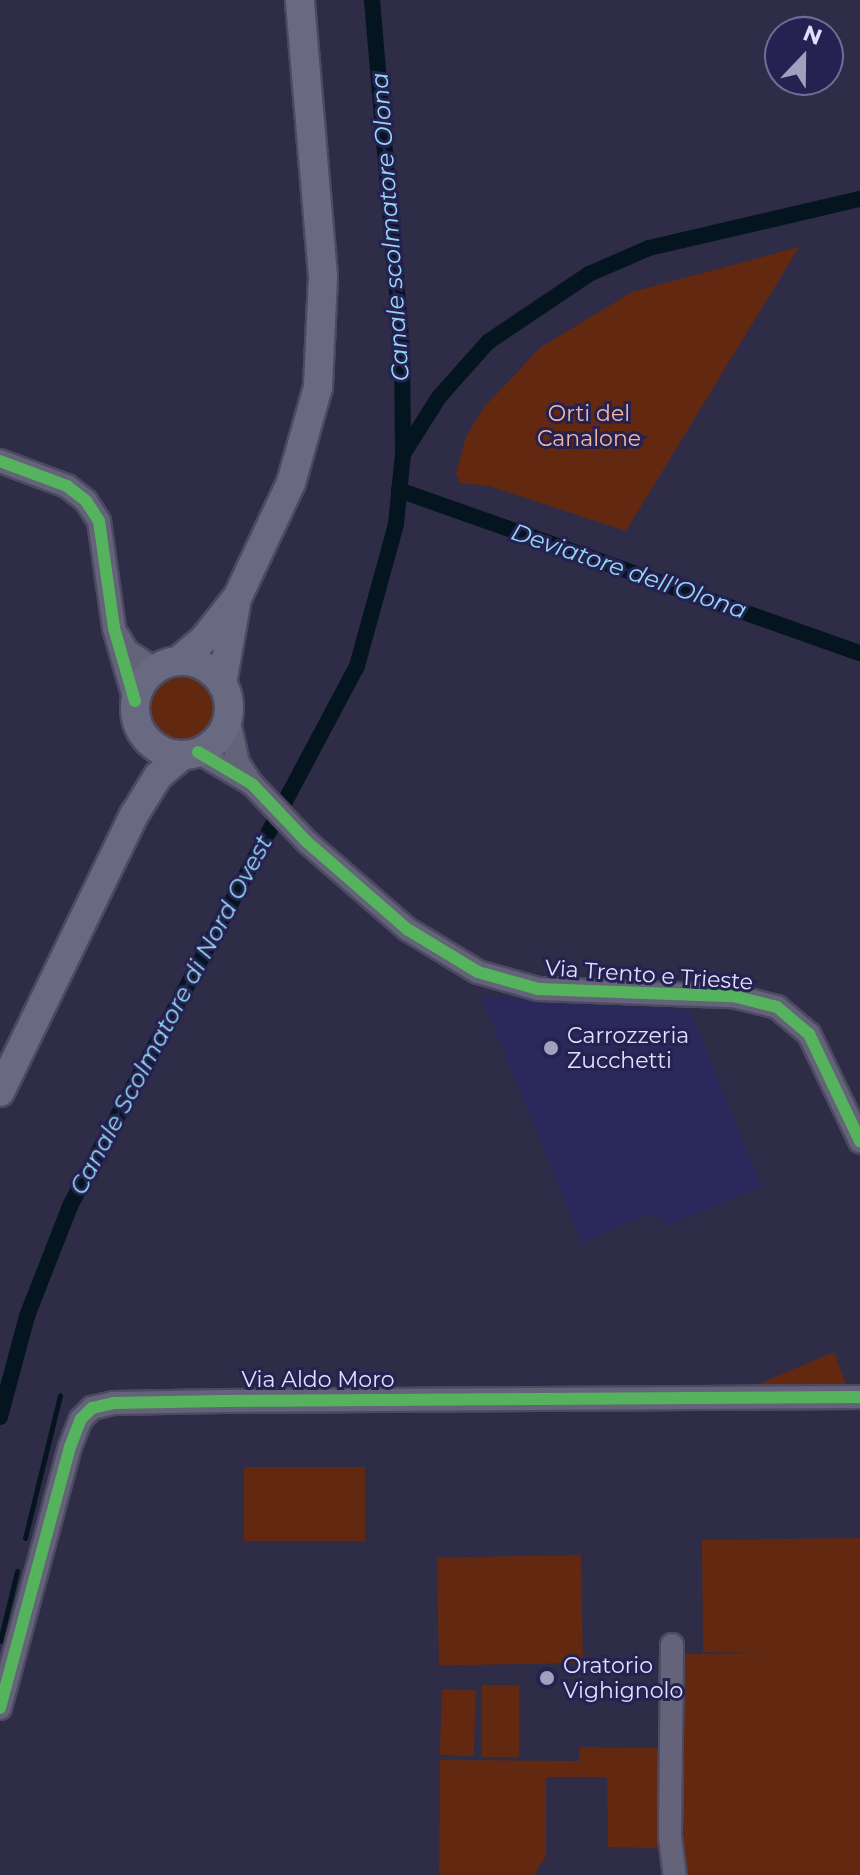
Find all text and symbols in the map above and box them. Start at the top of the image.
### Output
north arrow [764,16,844,96]
text: N [799,19,826,51]
water label: Canale scolmatore Olona [365,72,415,382]
park label: Orti del Canalone [537,400,641,452]
water label: Deviatore dell'Olona [508,517,750,625]
water label: Canale Scolmatore di Nord Ovest [64,830,278,1200]
street label: Via Trento e Trieste [544,955,754,995]
place label: Carrozzeria Zucchetti [567,1022,689,1074]
marker: Carrozzeria Zucchetti [542,1039,560,1057]
street label: Via Aldo Moro [242,1367,394,1393]
place label: Oratorio Vighignolo [563,1652,683,1704]
marker: Oratorio Vighignolo [538,1669,556,1687]

